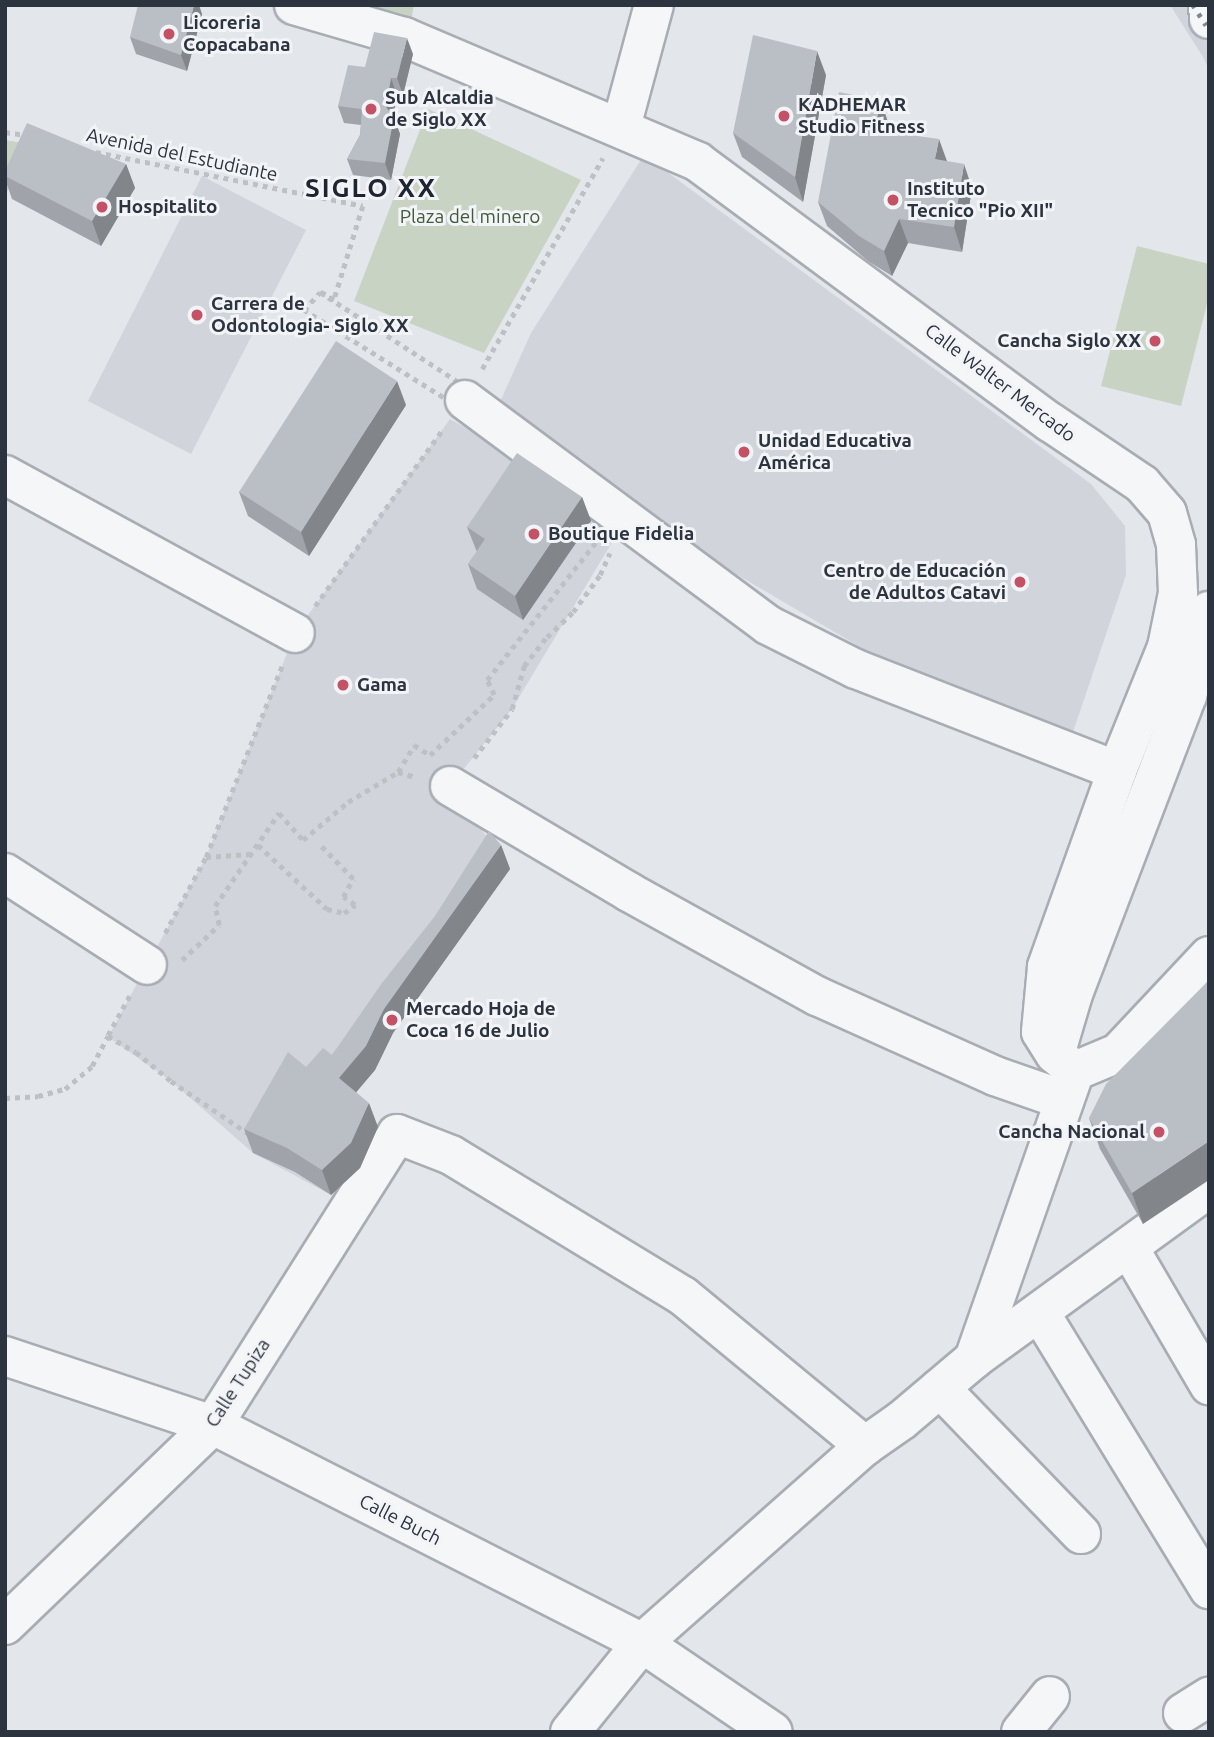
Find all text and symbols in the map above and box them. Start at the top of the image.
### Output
place label: Licoreria Copacabana [183,12,291,56]
marker: Licoreria Copacabana [161,26,177,42]
place label: Sub Alcaldia de Siglo XX [385,87,494,131]
place label: KADHEMAR Studio Fitness [798,94,925,138]
marker: Sub Alcaldia de Siglo XX [363,101,379,117]
marker: KADHEMAR Studio Fitness [776,108,792,124]
street label: Avenida del Estudiante [84,124,280,186]
district label: SIGLO XX [306,172,436,204]
place label: Instituto Tecnico "Pio XII" [907,178,1053,222]
marker: Instituto Tecnico "Pio XII" [885,192,901,208]
place label: Hospitalito [118,196,217,218]
marker: Hospitalito [92,197,112,217]
park label: Plaza del minero [400,206,540,228]
place label: Carrera de Odontologia- Siglo XX [211,293,409,337]
marker: Carrera de Odontologia- Siglo XX [189,307,205,323]
street label: Calle Walter Mercado [920,319,1080,447]
place label: Cancha Siglo XX [997,330,1141,352]
marker: Cancha Siglo XX [1147,333,1163,349]
place label: Unidad Educativa América [758,430,912,474]
marker: Unidad Educativa América [736,444,752,460]
place label: Boutique Fidelia [548,523,694,545]
marker: Boutique Fidelia [526,526,542,542]
place label: Centro de Educación de Adultos Catavi [823,560,1006,604]
marker: Centro de Educación de Adultos Catavi [1012,574,1028,590]
place label: Gama [357,674,407,696]
marker: Gama [335,677,351,693]
place label: Mercado Hoja de Coca 16 de Julio [406,998,556,1042]
marker: Mercado Hoja de Coca 16 de Julio [384,1012,400,1028]
place label: Cancha Nacional [998,1121,1145,1143]
marker: Cancha Nacional [1151,1124,1167,1140]
street label: Calle Tupiza [201,1334,275,1432]
street label: Calle Buch [355,1490,445,1550]

